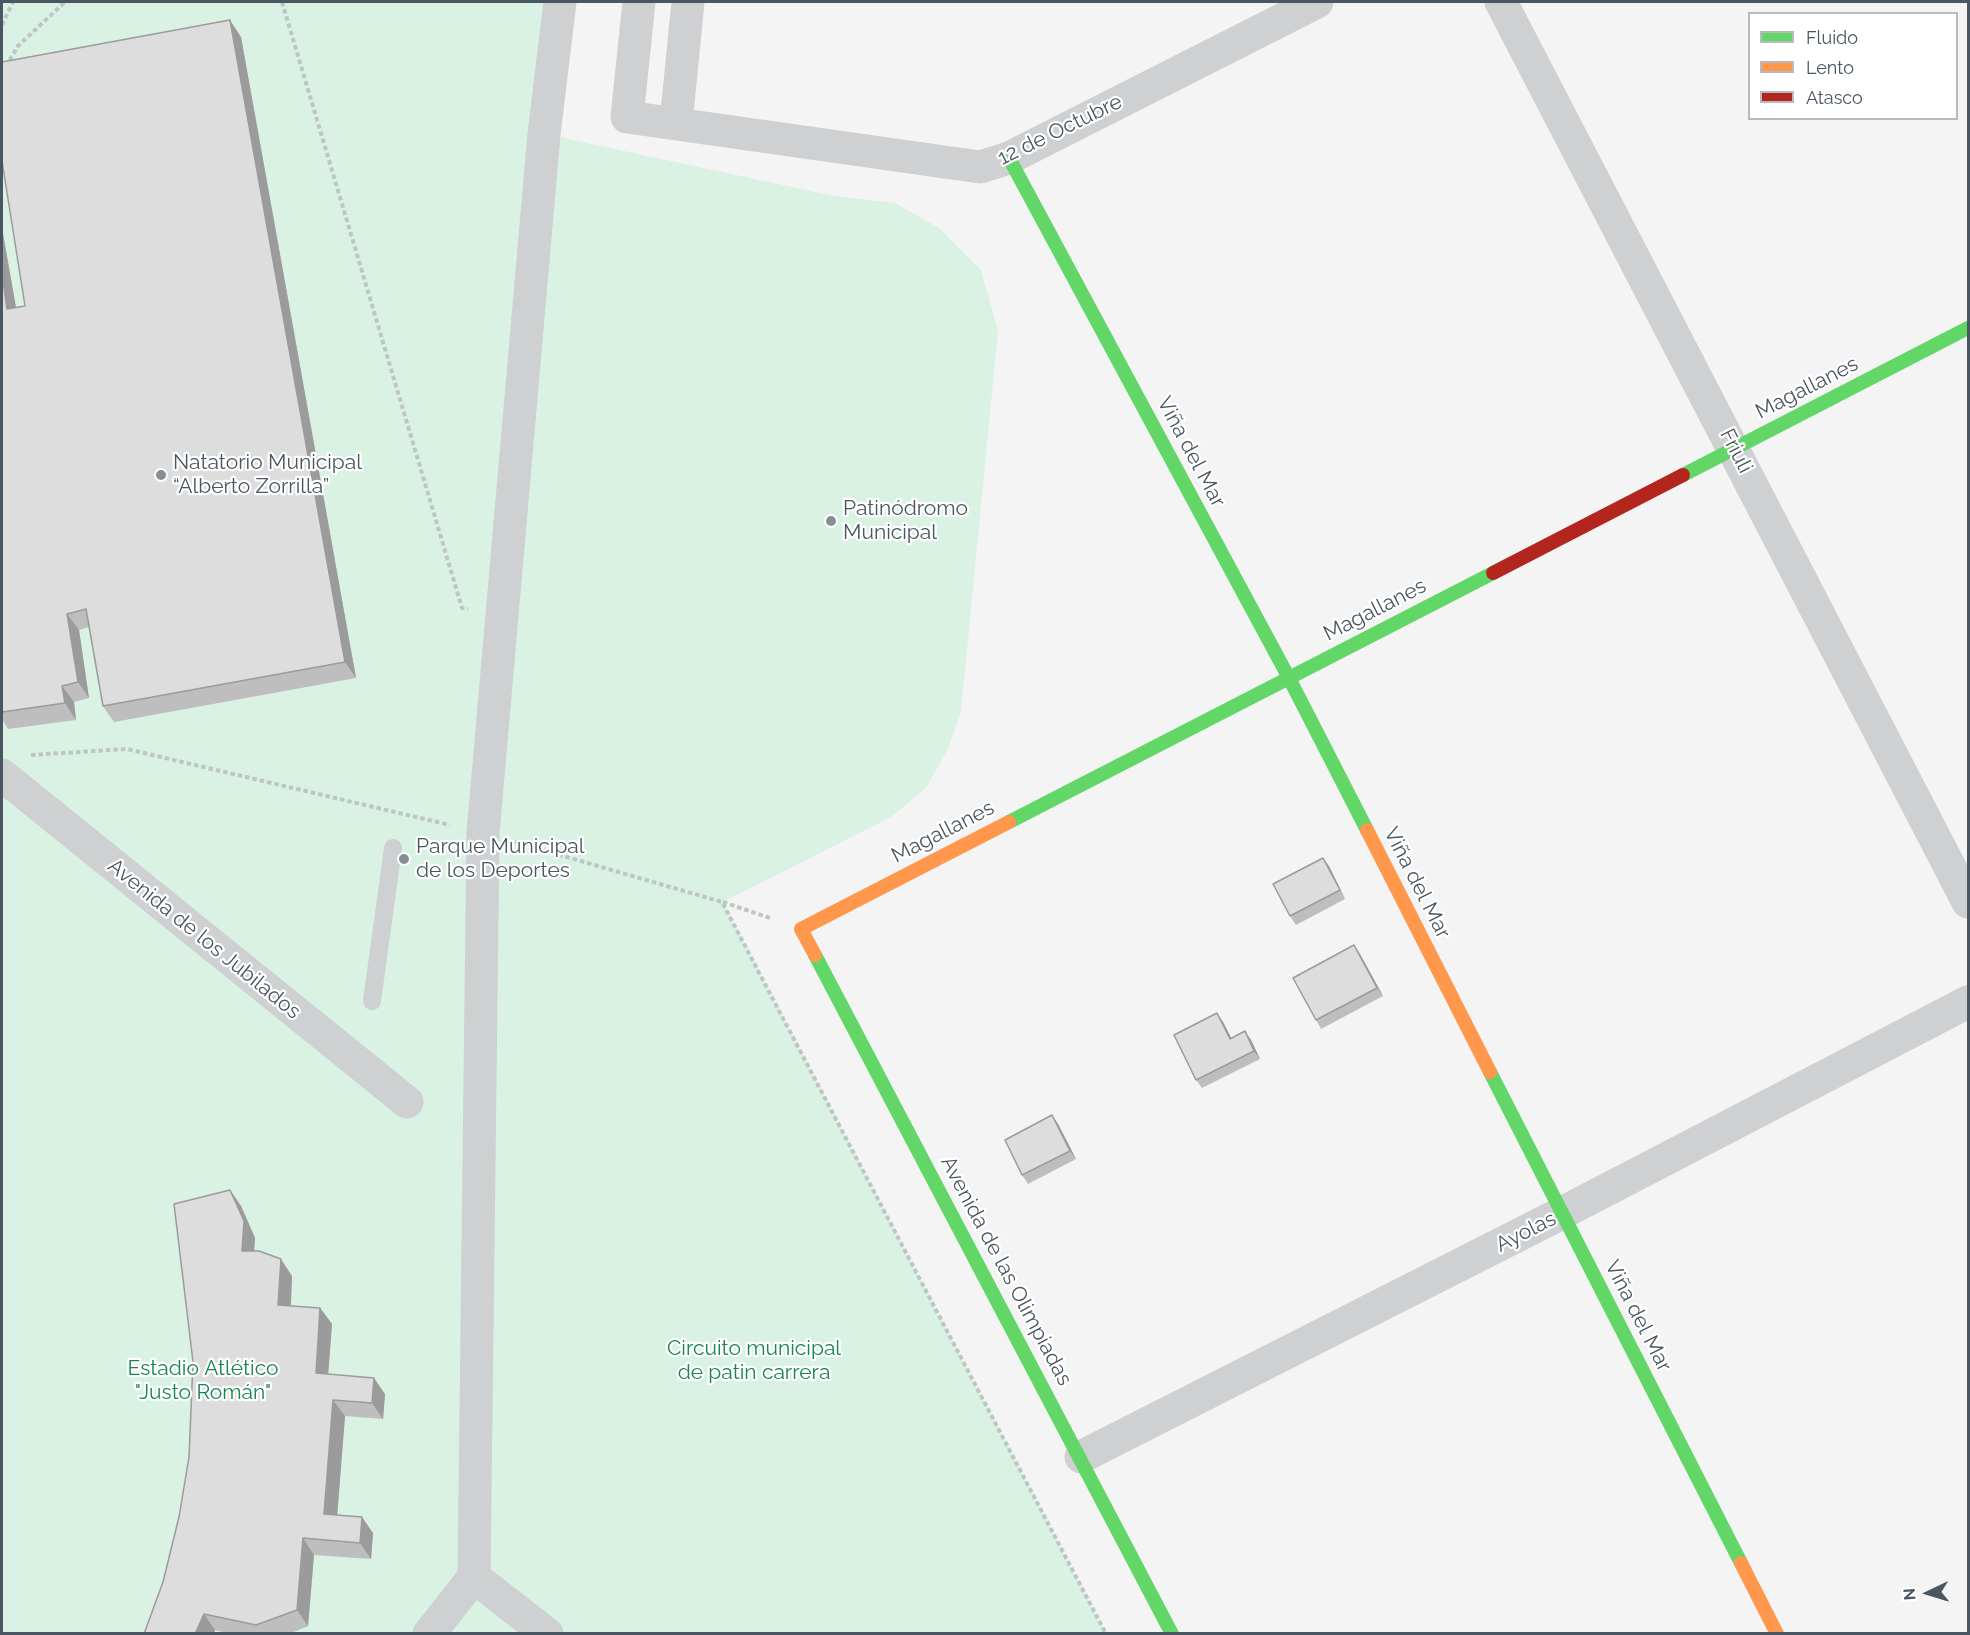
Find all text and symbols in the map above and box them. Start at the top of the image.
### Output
legend [1748,12,1958,120]
text: Fluido [1806,27,1858,48]
text: Lento [1806,57,1854,78]
text: Atasco [1806,87,1863,108]
street label: 12 de Octubre [994,89,1126,171]
street label: Magallanes [1751,351,1863,425]
street label: Viña del Mar [1151,392,1231,512]
street label: Friuli [1714,425,1758,477]
place label: Natatorio Municipal “Alberto Zorrilla” [173,450,362,500]
marker: Natatorio Municipal “Alberto Zorrilla” [154,468,168,482]
place label: Patinódromo Municipal [843,496,968,546]
marker: Patinódromo Municipal [824,514,838,528]
street label: Magallanes [1319,573,1431,647]
street label: Magallanes [887,795,999,869]
street label: Viña del Mar [1378,823,1456,943]
place label: Parque Municipal de los Deportes [416,834,585,884]
marker: Parque Municipal de los Deportes [397,852,411,866]
street label: Avenida de los Jubilados [103,853,305,1025]
street label: Avenida de las Olimpiadas [935,1152,1077,1390]
street label: Ayolas [1492,1206,1560,1258]
street label: Viña del Mar [1599,1256,1677,1376]
park label: Circuito municipal de patin carrera [667,1336,841,1386]
park label: Estadio Atlético "Justo Román" [127,1356,279,1406]
north arrow [1898,1563,1958,1623]
text: N [1900,1588,1919,1601]

